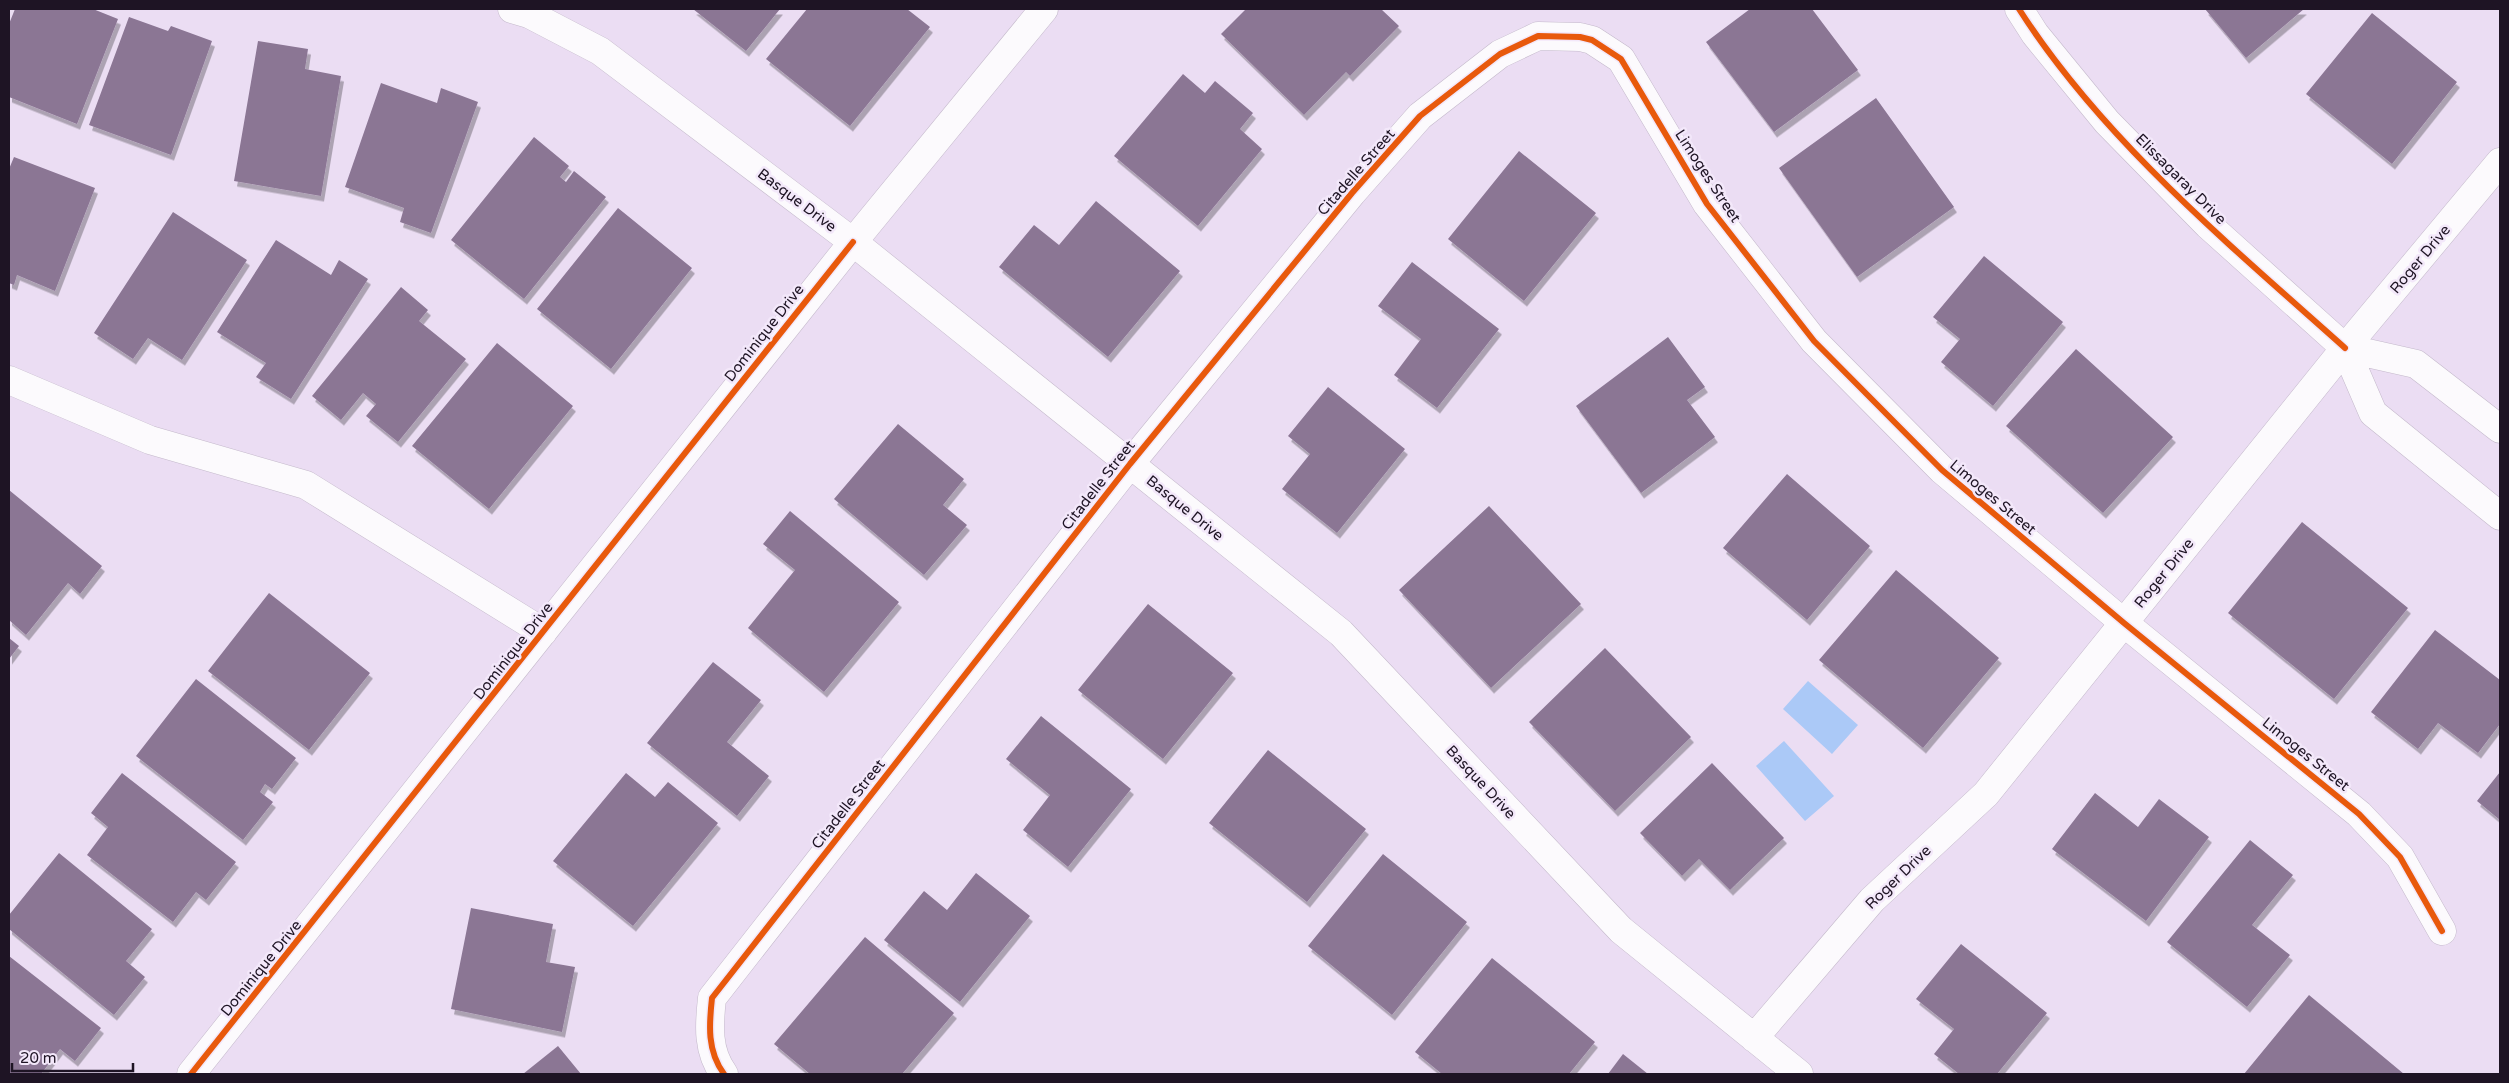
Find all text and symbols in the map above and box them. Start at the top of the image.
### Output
street label: Citadelle Street [1313,125,1399,219]
street label: Limoges Street [1671,126,1745,226]
street label: Elissagaray Drive [2132,130,2230,228]
street label: Basque Drive [754,165,840,235]
street label: Roger Drive [2386,221,2454,297]
street label: Dominique Drive [720,281,808,385]
street label: Citadelle Street [1057,436,1139,533]
street label: Limoges Street [1946,456,2040,539]
street label: Basque Drive [1143,471,1227,545]
street label: Roger Drive [2130,535,2198,611]
street label: Dominique Drive [469,599,557,703]
street label: Limoges Street [2259,713,2354,795]
street label: Basque Drive [1442,741,1520,823]
street label: Citadelle Street [807,755,889,852]
street label: Roger Drive [1861,841,1935,913]
street label: Dominique Drive [217,916,305,1020]
scale bar [12,1040,134,1072]
text: 20 m [20,1049,57,1067]

